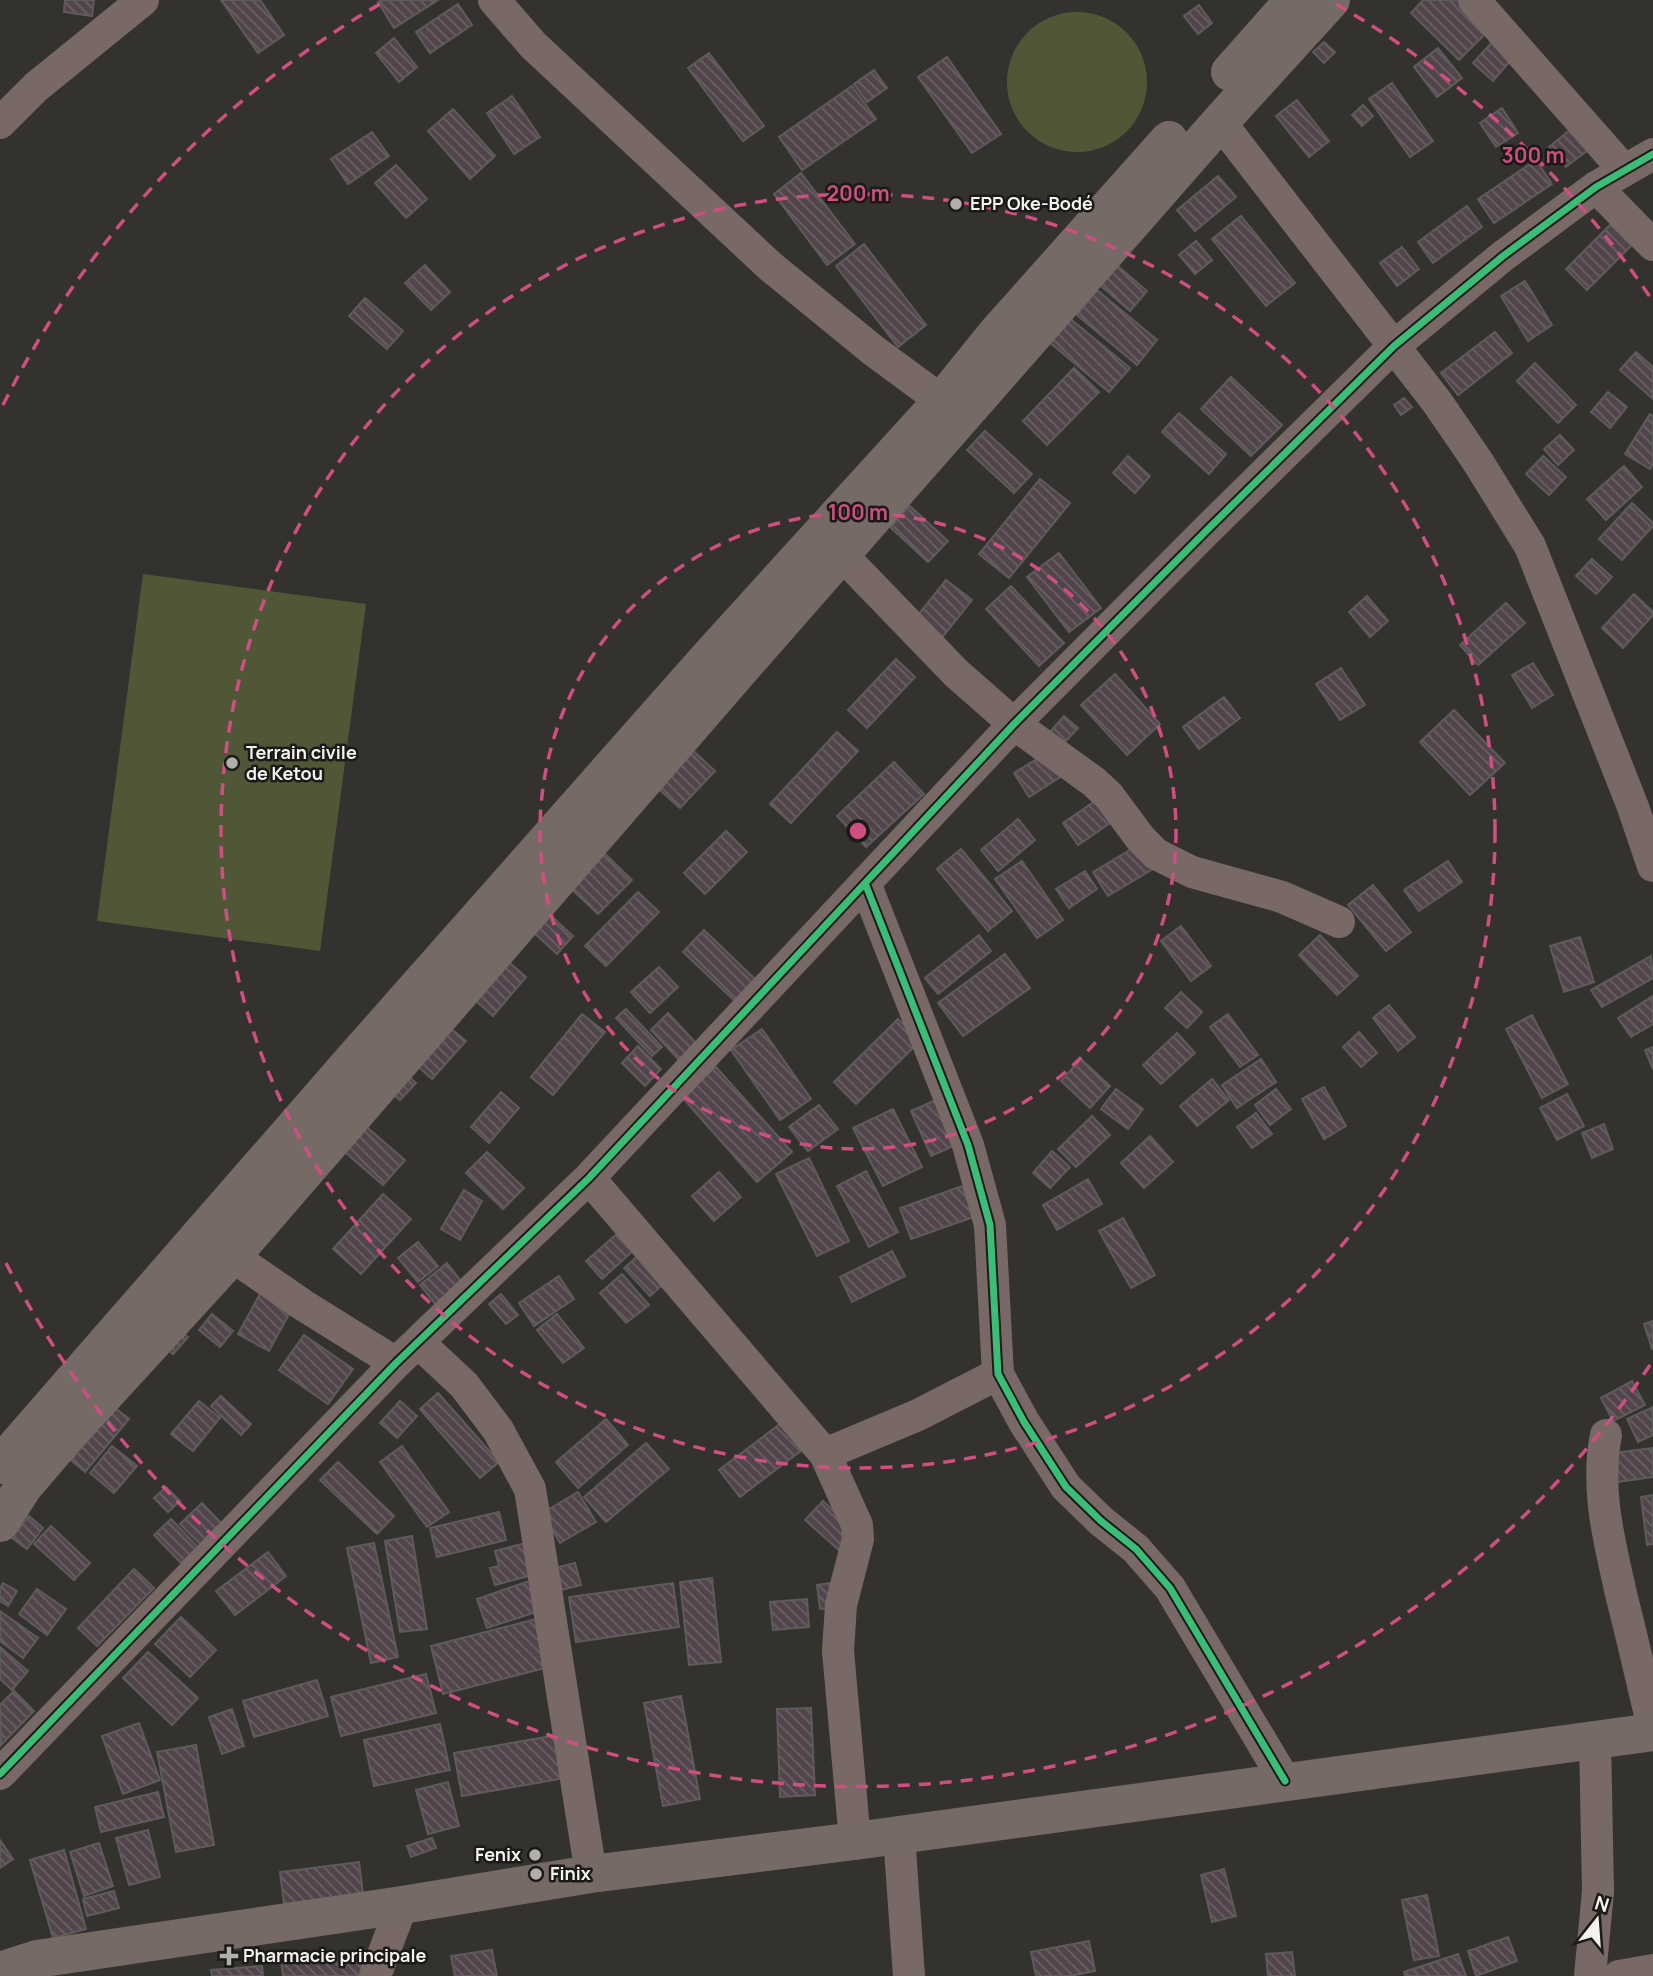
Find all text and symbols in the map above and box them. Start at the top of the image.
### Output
text: 300 m [1502,141,1564,169]
text: 200 m [826,179,890,207]
place label: EPP Oke-Bodé [970,191,1093,215]
marker: EPP Oke-Bodé [948,196,964,212]
text: 100 m [828,498,888,526]
place label: Terrain civile de Ketou [246,740,357,785]
marker: Terrain civile de Ketou [224,755,240,771]
centre of rings [846,819,870,843]
place label: Fenix [475,1842,521,1866]
marker: Fenix [527,1847,543,1863]
place label: Finix [550,1861,591,1885]
marker: Finix [528,1866,544,1882]
north arrow [1562,1885,1632,1955]
text: N [1592,1889,1612,1918]
place label: Pharmacie principale [243,1943,426,1967]
marker: Pharmacie principale [221,1948,237,1964]

